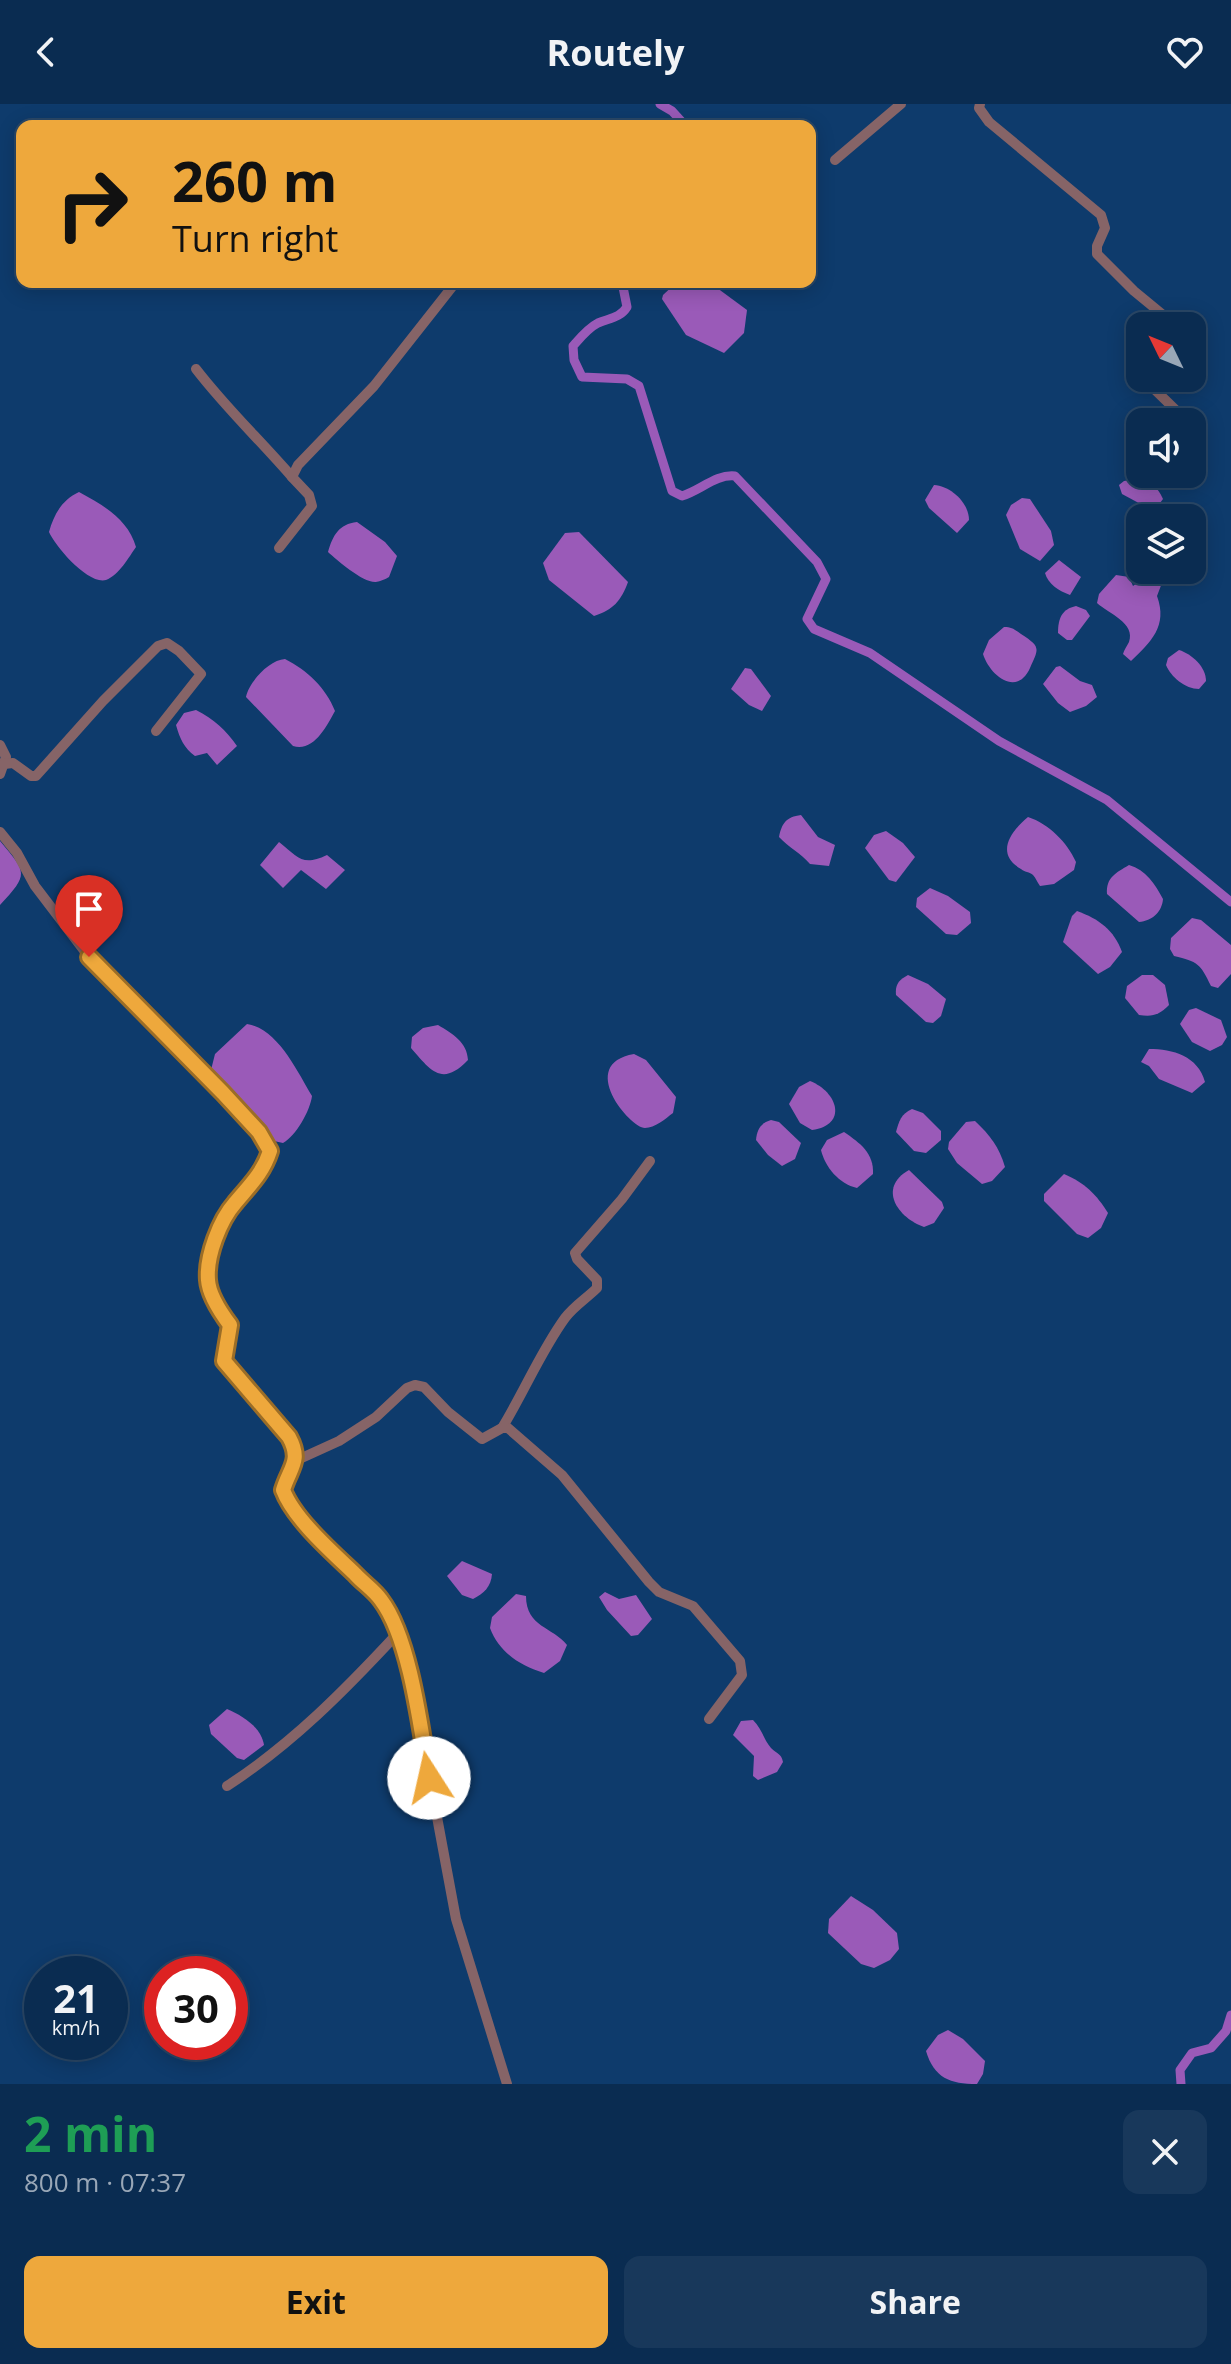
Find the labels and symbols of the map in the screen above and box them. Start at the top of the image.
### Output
north arrow [1126,312,1206,392]
pin [55,875,123,957]
position arrow [387,1736,471,1820]
speed limit sign: 30 [144,1956,248,2060]

